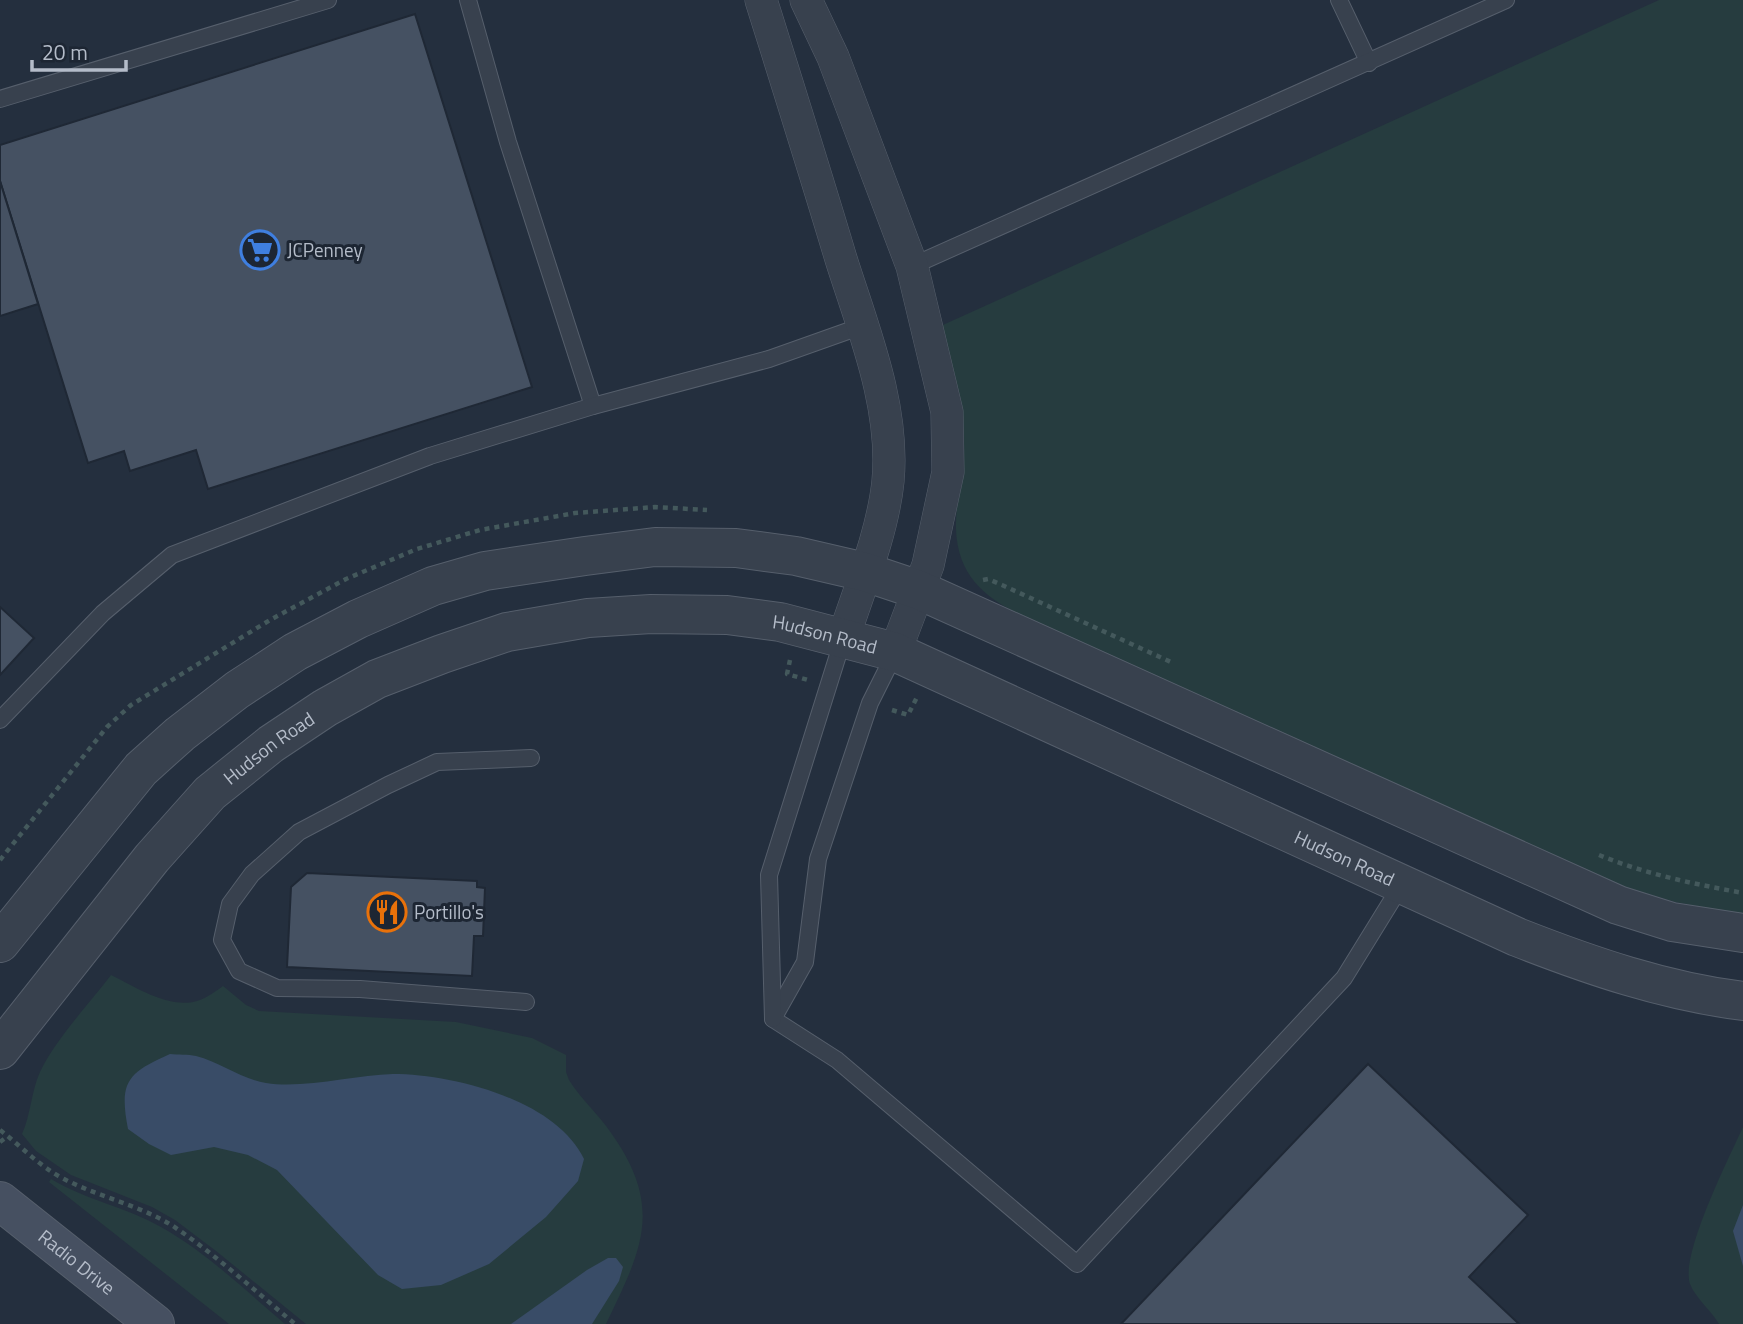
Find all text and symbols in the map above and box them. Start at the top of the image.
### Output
scale bar [32,28,126,72]
text: 20 m [42,36,88,68]
supermarket icon: JCPenney [239,229,281,271]
place label: JCPenney [287,235,363,264]
street label: Hudson Road [771,606,881,661]
street label: Hudson Road [216,704,320,791]
street label: Hudson Road [1290,822,1400,893]
restaurant icon: Portillo's [366,891,408,933]
place label: Portillo's [414,897,484,926]
street label: Radio Drive [32,1222,122,1301]

